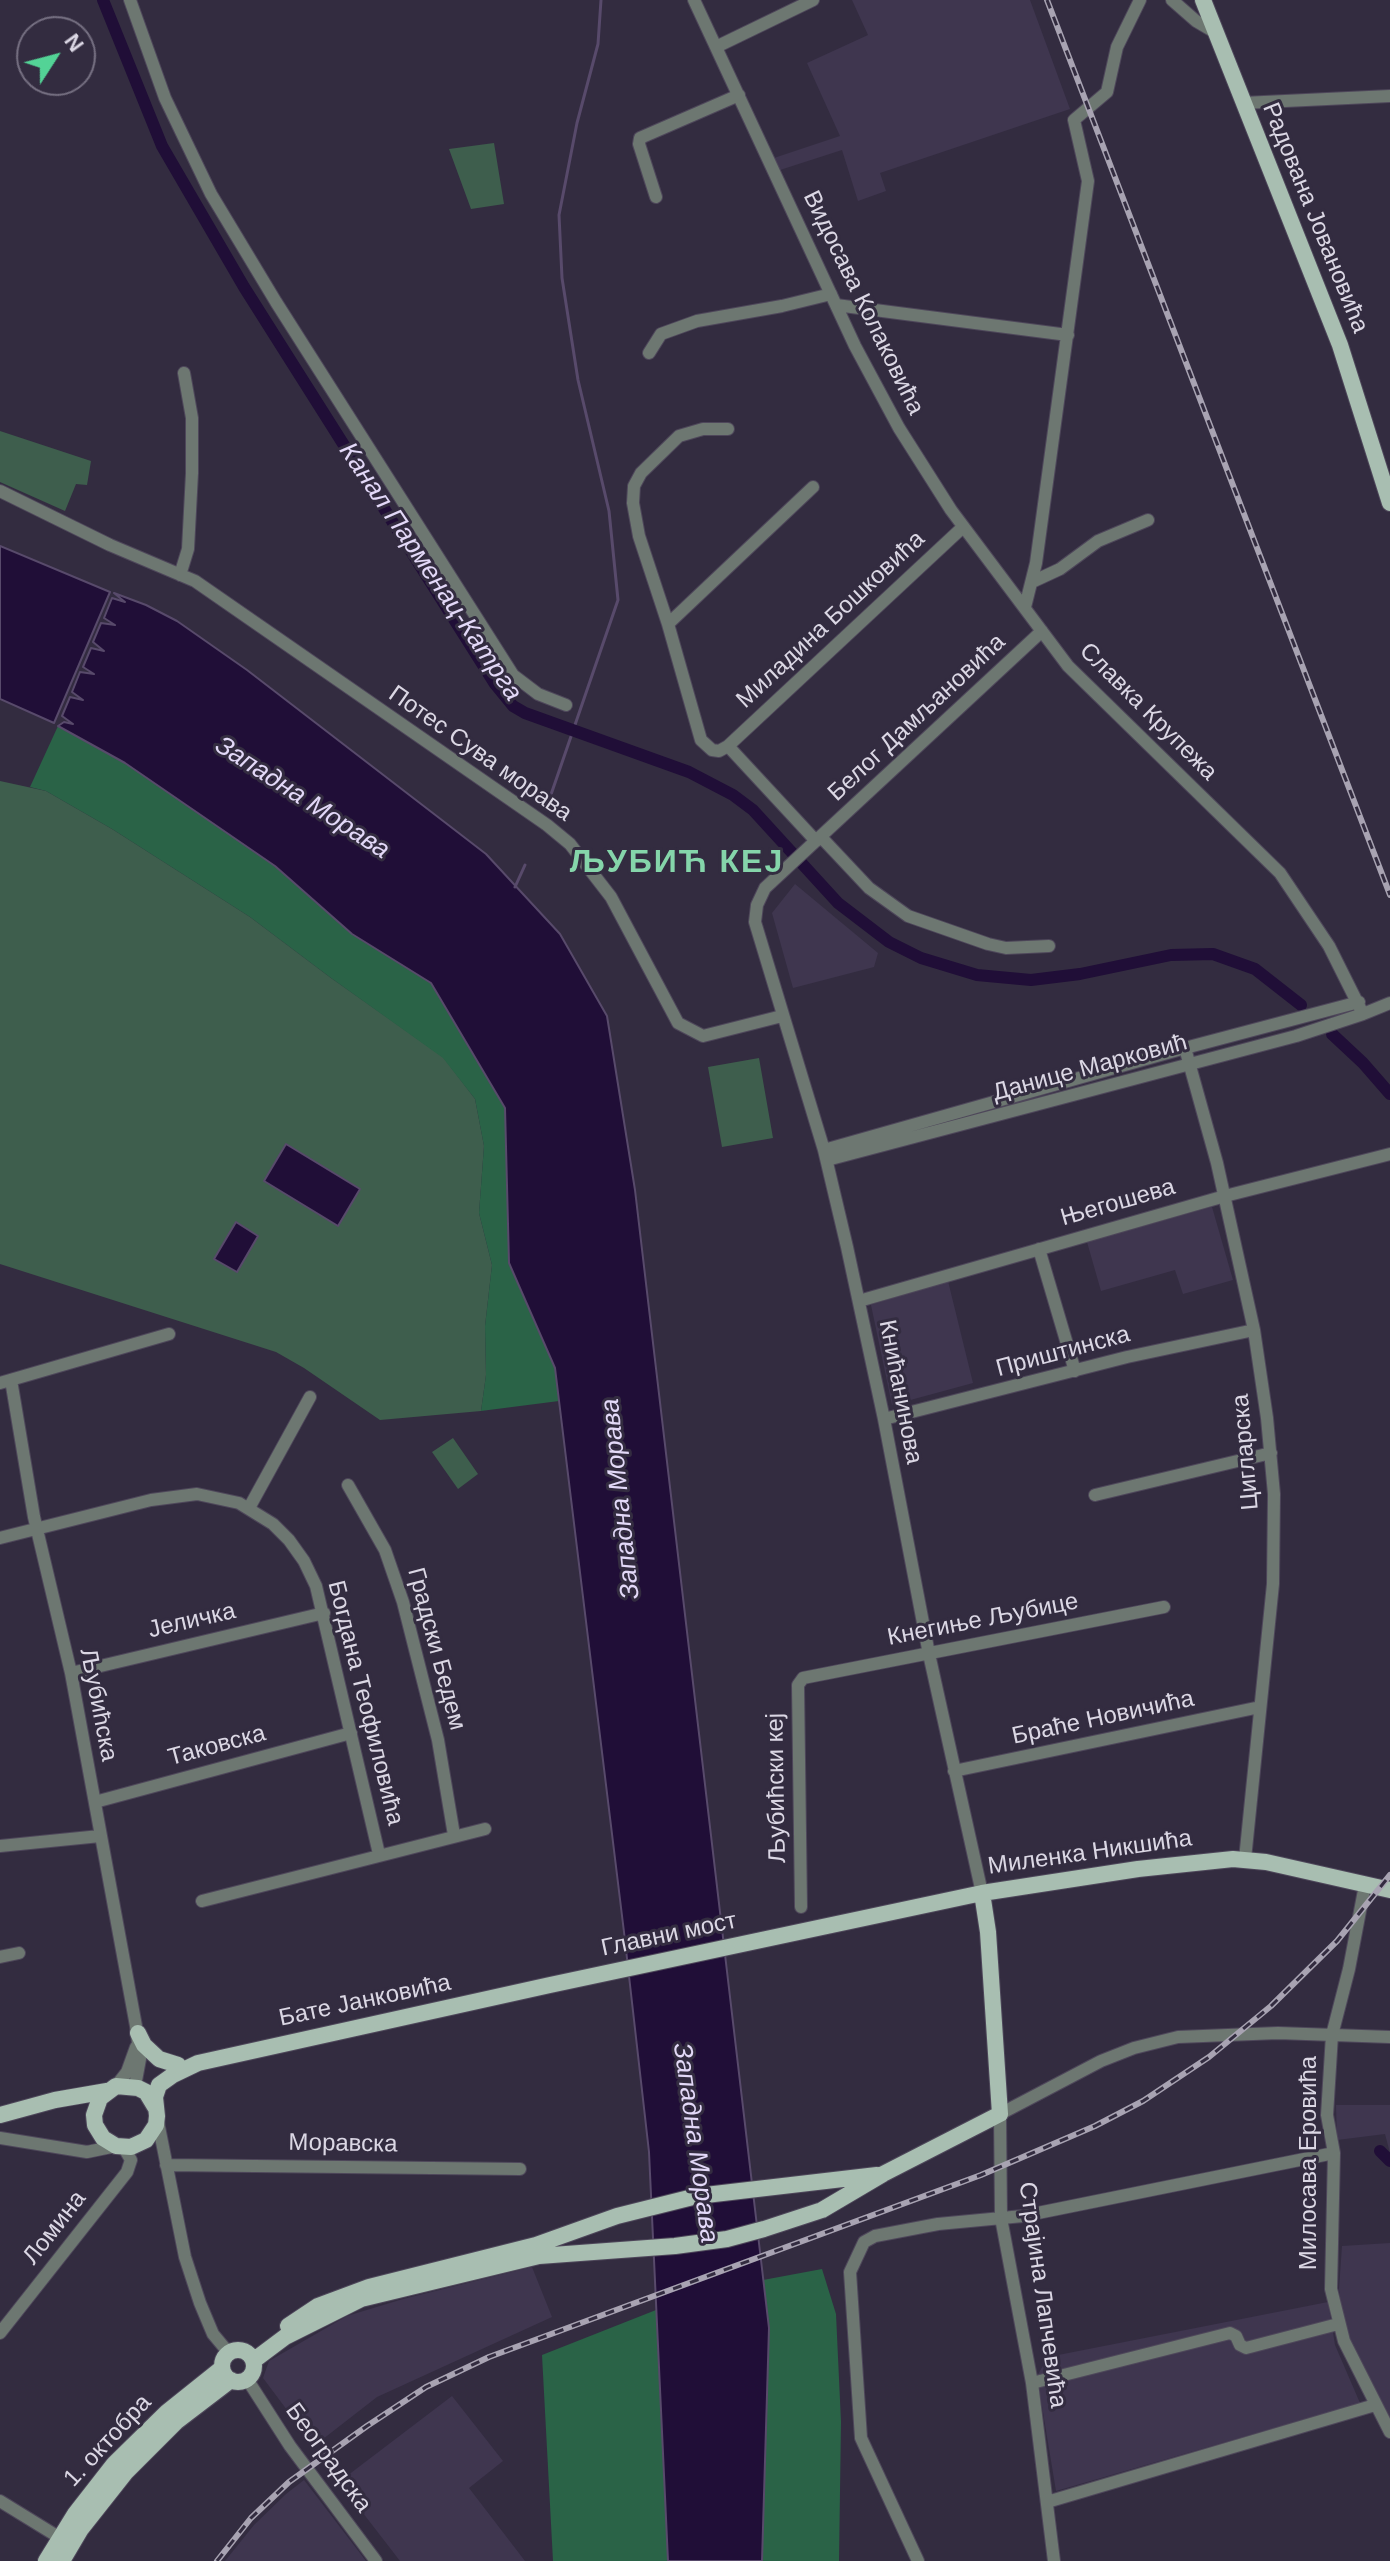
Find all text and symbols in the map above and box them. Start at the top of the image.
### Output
north arrow [16,16,96,96]
text: N [59,29,89,57]
street label: Радована Јовановића [1256,99,1374,337]
street label: Видосава Колаковића [796,186,930,420]
water label: Канал Парменац-Катрга [332,437,528,707]
street label: Миладина Бошковића [731,525,931,715]
street label: Белог Дамљановића [822,628,1012,808]
street label: Славка Крупежа [1073,637,1223,787]
street label: Потес Сува морава [383,680,577,828]
water label: Западна Морава [209,730,395,866]
district label: ЉУБИЋ КЕЈ [570,844,784,882]
street label: Данице Марковић [990,1028,1190,1108]
street label: Његошева [1058,1173,1178,1233]
street label: Книћанинова [872,1317,928,1467]
street label: Приштинска [993,1320,1133,1384]
street label: Цигларска [1227,1393,1265,1511]
water label: Западна Морава [595,1397,647,1601]
street label: Градски Бедем [400,1564,472,1734]
street label: Богдана Теофиловића [321,1578,409,1828]
street label: Кнегиње Љубице [885,1587,1081,1653]
street label: Јеличка [145,1597,239,1645]
street label: Љубићска [73,1646,123,1764]
street label: Браће Новичића [1009,1685,1197,1751]
street label: Љубићски кеј [761,1713,793,1863]
street label: Таковска [165,1719,269,1773]
street label: Миленка Никшића [986,1824,1194,1882]
street label: Главни мост [599,1907,739,1963]
street label: Бате Јанковића [276,1969,454,2033]
water label: Западна Морава [666,2041,724,2245]
street label: Милосава Еровића [1295,2056,1323,2270]
street label: Моравска [288,2129,398,2159]
street label: Страјина Лапчевића [1012,2180,1072,2410]
street label: Ломина [17,2185,93,2271]
street label: 1. октобра [58,2389,158,2493]
street label: Београдска [279,2398,377,2518]

